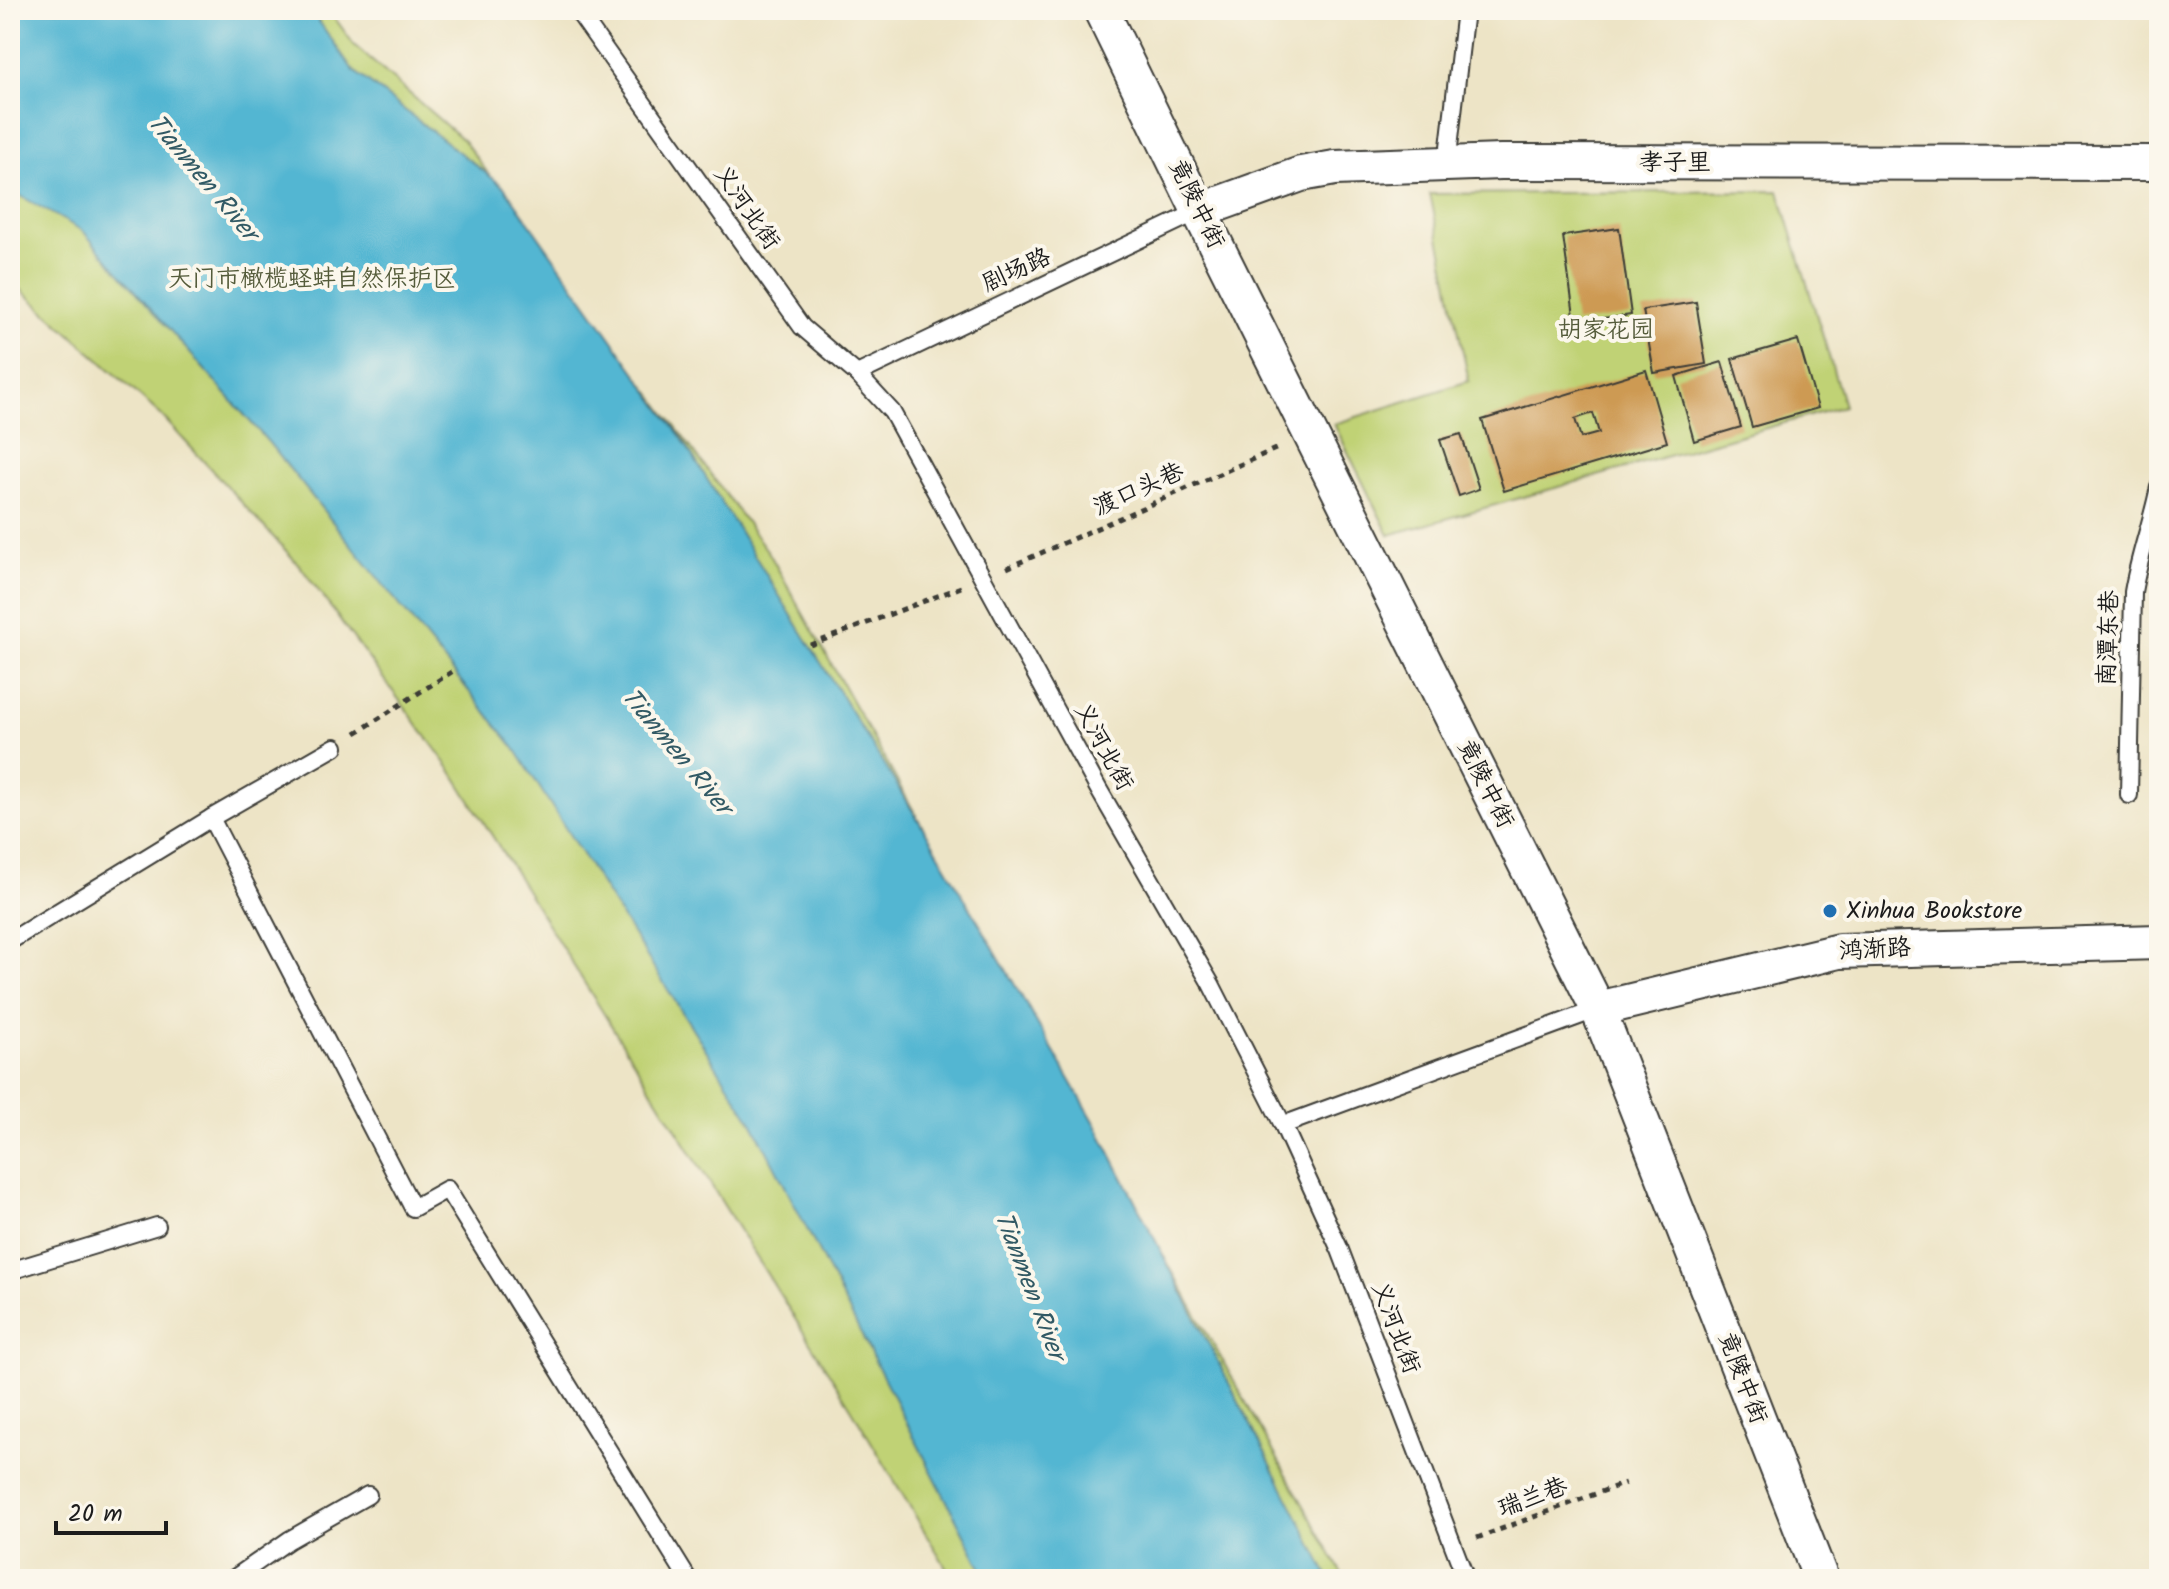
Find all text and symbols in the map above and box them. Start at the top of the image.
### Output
water label: Tianmen River [136,105,272,255]
street label: 孝子里 [1639,144,1711,183]
street label: 竟陵中街 [1157,152,1235,256]
street label: 义河北街 [702,157,790,259]
street label: 剧场路 [976,238,1058,304]
park label: 天门市橄榄蛏蚌自然保护区 [168,260,456,299]
park label: 胡家花园 [1558,311,1654,350]
street label: 渡口头巷 [1087,453,1191,527]
street label: 南潭东巷 [2088,589,2130,687]
water label: Tianmen River [610,679,746,829]
street label: 义河北街 [1063,696,1143,798]
street label: 竟陵中街 [1446,732,1524,836]
place label: Xinhua Bookstore [1846,892,2022,931]
marker: Xinhua Bookstore [1821,902,1839,920]
street label: 鸿渐路 [1838,929,1912,971]
water label: Tianmen River [982,1206,1078,1371]
street label: 义河北街 [1360,1276,1430,1380]
street label: 竟陵中街 [1707,1326,1777,1430]
street label: 瑞兰巷 [1493,1467,1573,1529]
scale bar [56,1485,166,1535]
text: 20 m [68,1495,123,1534]

